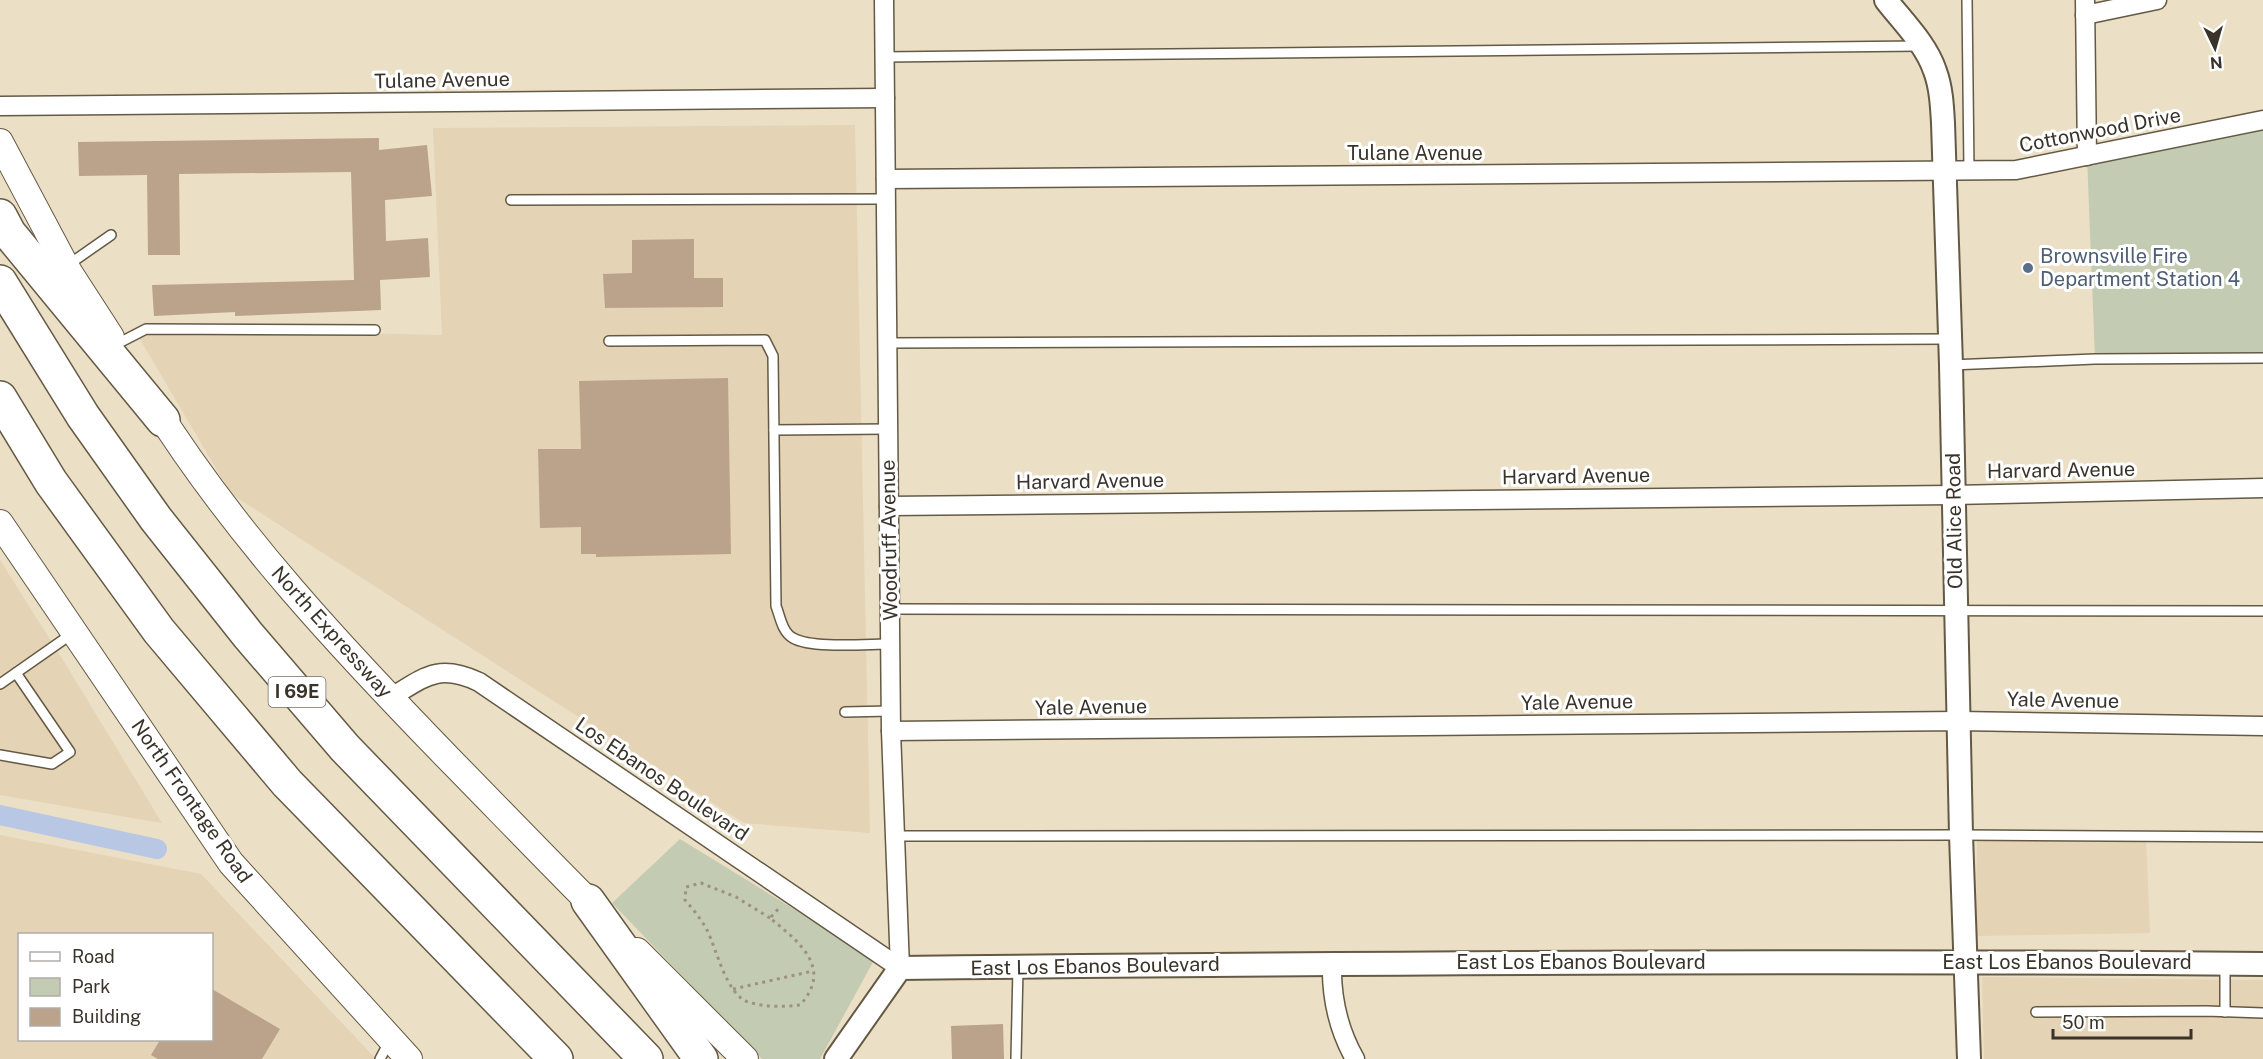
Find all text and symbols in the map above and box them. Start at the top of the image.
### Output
north arrow [2185,18,2245,78]
text: N [2209,52,2223,72]
street label: Tulane Avenue [374,67,510,93]
street label: Cottonwood Drive [2017,103,2183,157]
street label: Tulane Avenue [1347,141,1483,165]
place label: Brownsville Fire Department Station 4 [2040,244,2240,291]
marker: Brownsville Fire Department Station 4 [2021,261,2035,275]
street label: Old Alice Road [1941,453,1967,589]
street label: Harvard Avenue [1987,457,2135,483]
street label: Woodruff Avenue [876,459,902,621]
street label: Harvard Avenue [1502,463,1650,489]
street label: Harvard Avenue [1016,468,1164,494]
street label: North Expressway [266,561,398,703]
road number: I 69E [268,677,326,707]
street label: Yale Avenue [2007,687,2119,713]
street label: Yale Avenue [1521,689,1633,715]
street label: Yale Avenue [1035,694,1147,720]
street label: Los Ebanos Boulevard [571,712,753,846]
street label: North Frontage Road [126,715,258,887]
legend [18,933,213,1041]
text: Road [72,946,115,967]
street label: East Los Ebanos Boulevard [1456,950,1706,974]
street label: East Los Ebanos Boulevard [1942,950,2192,974]
street label: East Los Ebanos Boulevard [970,952,1220,980]
text: Park [72,976,110,997]
scale bar [2053,1002,2191,1040]
text: Building [72,1006,141,1027]
text: 50 m [2062,1012,2105,1033]

